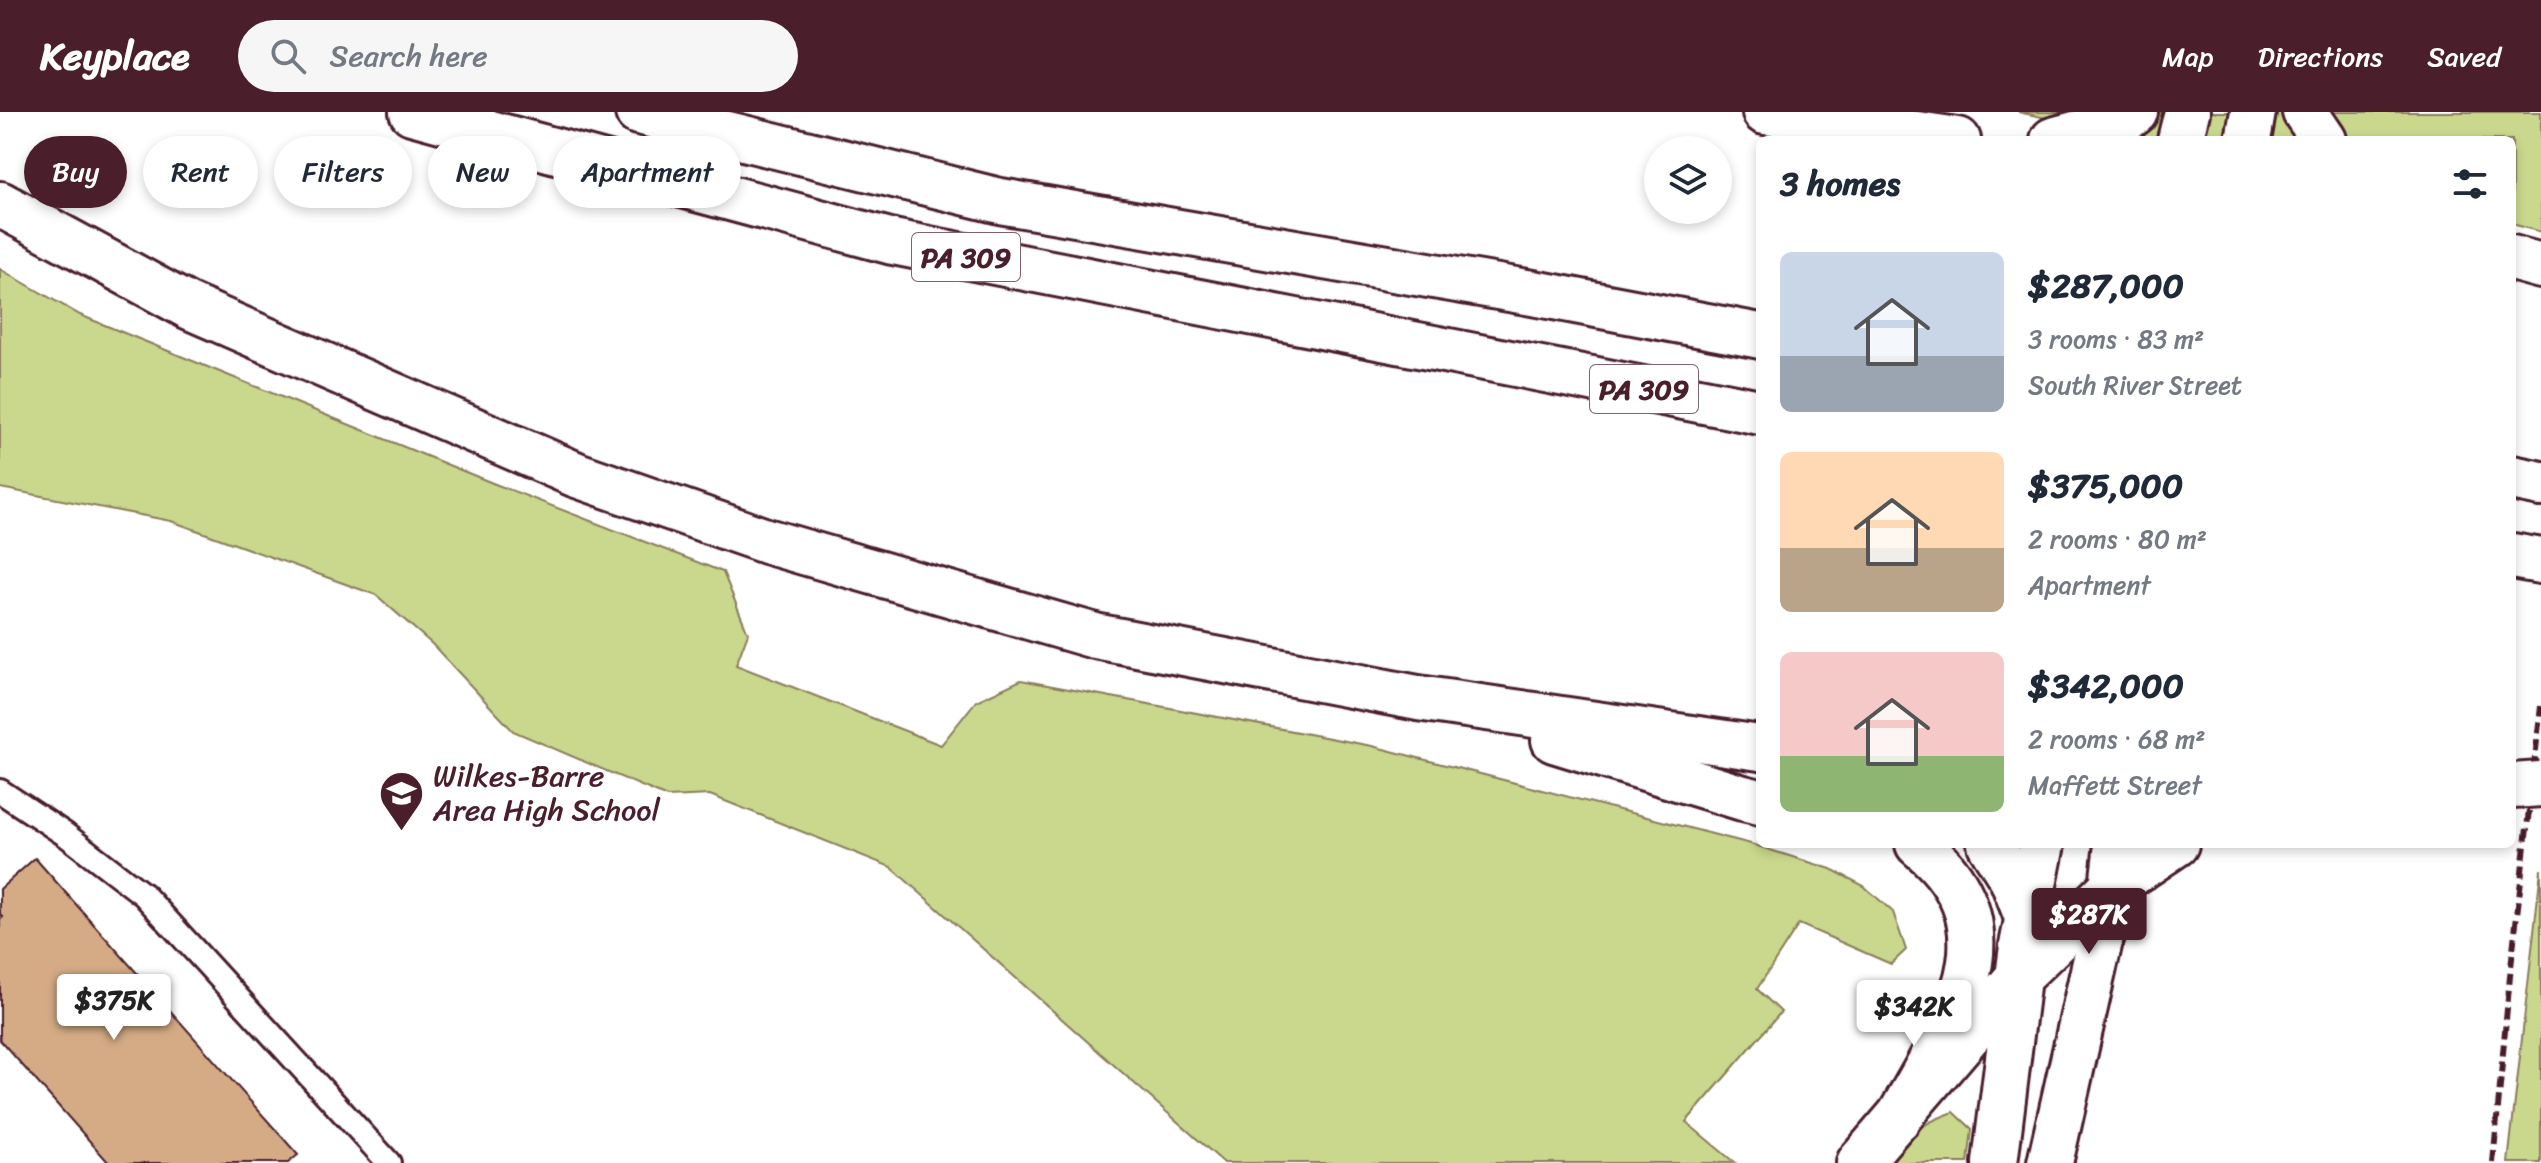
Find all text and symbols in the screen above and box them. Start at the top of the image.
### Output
search box [238,20,798,92]
text: Keyplace [40,23,190,90]
text: Search here [330,29,488,83]
text: Map [2162,32,2214,81]
text: Directions [2258,32,2383,81]
text: Saved [2427,32,2501,81]
icon: search [266,34,310,78]
chip: Buy [24,136,127,208]
chip: Rent [143,136,258,208]
chip: Filters [274,136,412,208]
chip: New [428,136,537,208]
chip: Apartment [553,136,741,208]
map controls [1644,136,1732,224]
button: layers [1644,136,1732,224]
text: 3 homes [1780,154,1900,214]
icon: filters [2448,162,2492,206]
road number: PA 309 [912,233,1020,281]
text: $287,000 [2028,256,2184,316]
icon: home [1844,284,1940,380]
text: 3 rooms · 83 m² [2028,316,2204,362]
text: South River Street [2028,362,2242,408]
road number: PA 309 [1590,365,1698,413]
text: $375,000 [2028,456,2183,516]
icon: home [1844,484,1940,580]
text: 2 rooms · 80 m² [2028,516,2207,562]
text: Apartment [2028,562,2151,608]
text: $342,000 [2028,656,2184,716]
icon: home [1844,684,1940,780]
text: 2 rooms · 68 m² [2028,716,2205,762]
place label: Wilkes-Barre Area High School [432,749,660,837]
text: Maffett Street [2028,762,2202,808]
school or university icon: Wilkes-Barre Area High School [378,769,426,832]
pin: $287K [2033,888,2145,956]
text: $287K [2050,891,2128,937]
pin: $375K [58,974,170,1042]
text: $375K [75,977,153,1023]
pin: $342K [1858,980,1970,1048]
text: $342K [1875,983,1953,1029]

